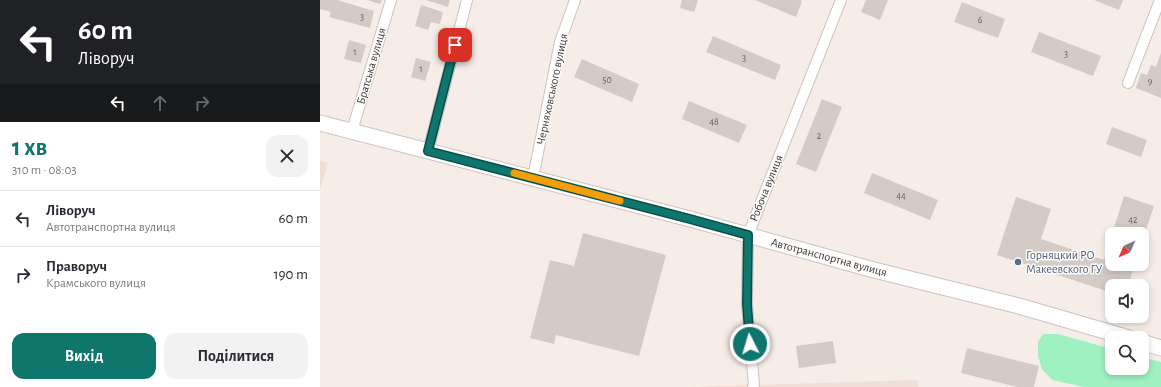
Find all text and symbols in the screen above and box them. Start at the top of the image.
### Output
house number: 3 [360,12,364,22]
house number: 6 [978,15,983,25]
icon: left [12,16,64,68]
text: 60 m [78,17,133,45]
street label: Братська вулиця [354,26,389,106]
pin [438,28,472,62]
street label: Черняховського вулиця [534,32,571,146]
icon: arrive [444,34,466,56]
house number: 1 [353,47,357,57]
house number: 3 [1064,49,1068,59]
text: Ліворуч [78,50,135,68]
house number: 3 [742,53,746,63]
house number: 1 [419,64,423,74]
house number: 50 [602,75,612,85]
house number: 9 [1148,76,1153,86]
icon: left [107,92,129,114]
icon: ahead [149,92,171,114]
icon: right [191,92,213,114]
house number: 48 [709,117,719,127]
house number: 2 [817,131,822,141]
button: close [266,135,308,177]
text: 1 хв [12,136,47,160]
street label: Робоча вулиця [747,153,786,223]
text: 310 m · 08:03 [12,164,77,177]
house number: 44 [896,191,906,201]
text: Ліворуч [46,203,96,218]
icon: left [12,208,34,230]
text: 60 m [279,211,308,226]
house number: 42 [1128,215,1138,225]
text: Автотранспортна вулиця [46,221,176,234]
north arrow [1105,227,1149,271]
map controls [1105,227,1149,375]
street label: Автотранспортна вулиця [769,236,888,279]
place label: Горняцкий РО Макеевского ГУ [1026,249,1102,275]
marker: Горняцкий РО Макеевского ГУ [1013,257,1023,267]
text: Праворуч [46,259,107,274]
icon: right [12,264,34,286]
text: 190 m [273,267,308,282]
text: Крамського вулиця [46,277,146,290]
button: sound [1105,279,1149,323]
position arrow [729,323,771,365]
button: search [1105,331,1149,375]
button: Вихід [12,333,156,379]
button: Поділитися [164,333,308,379]

